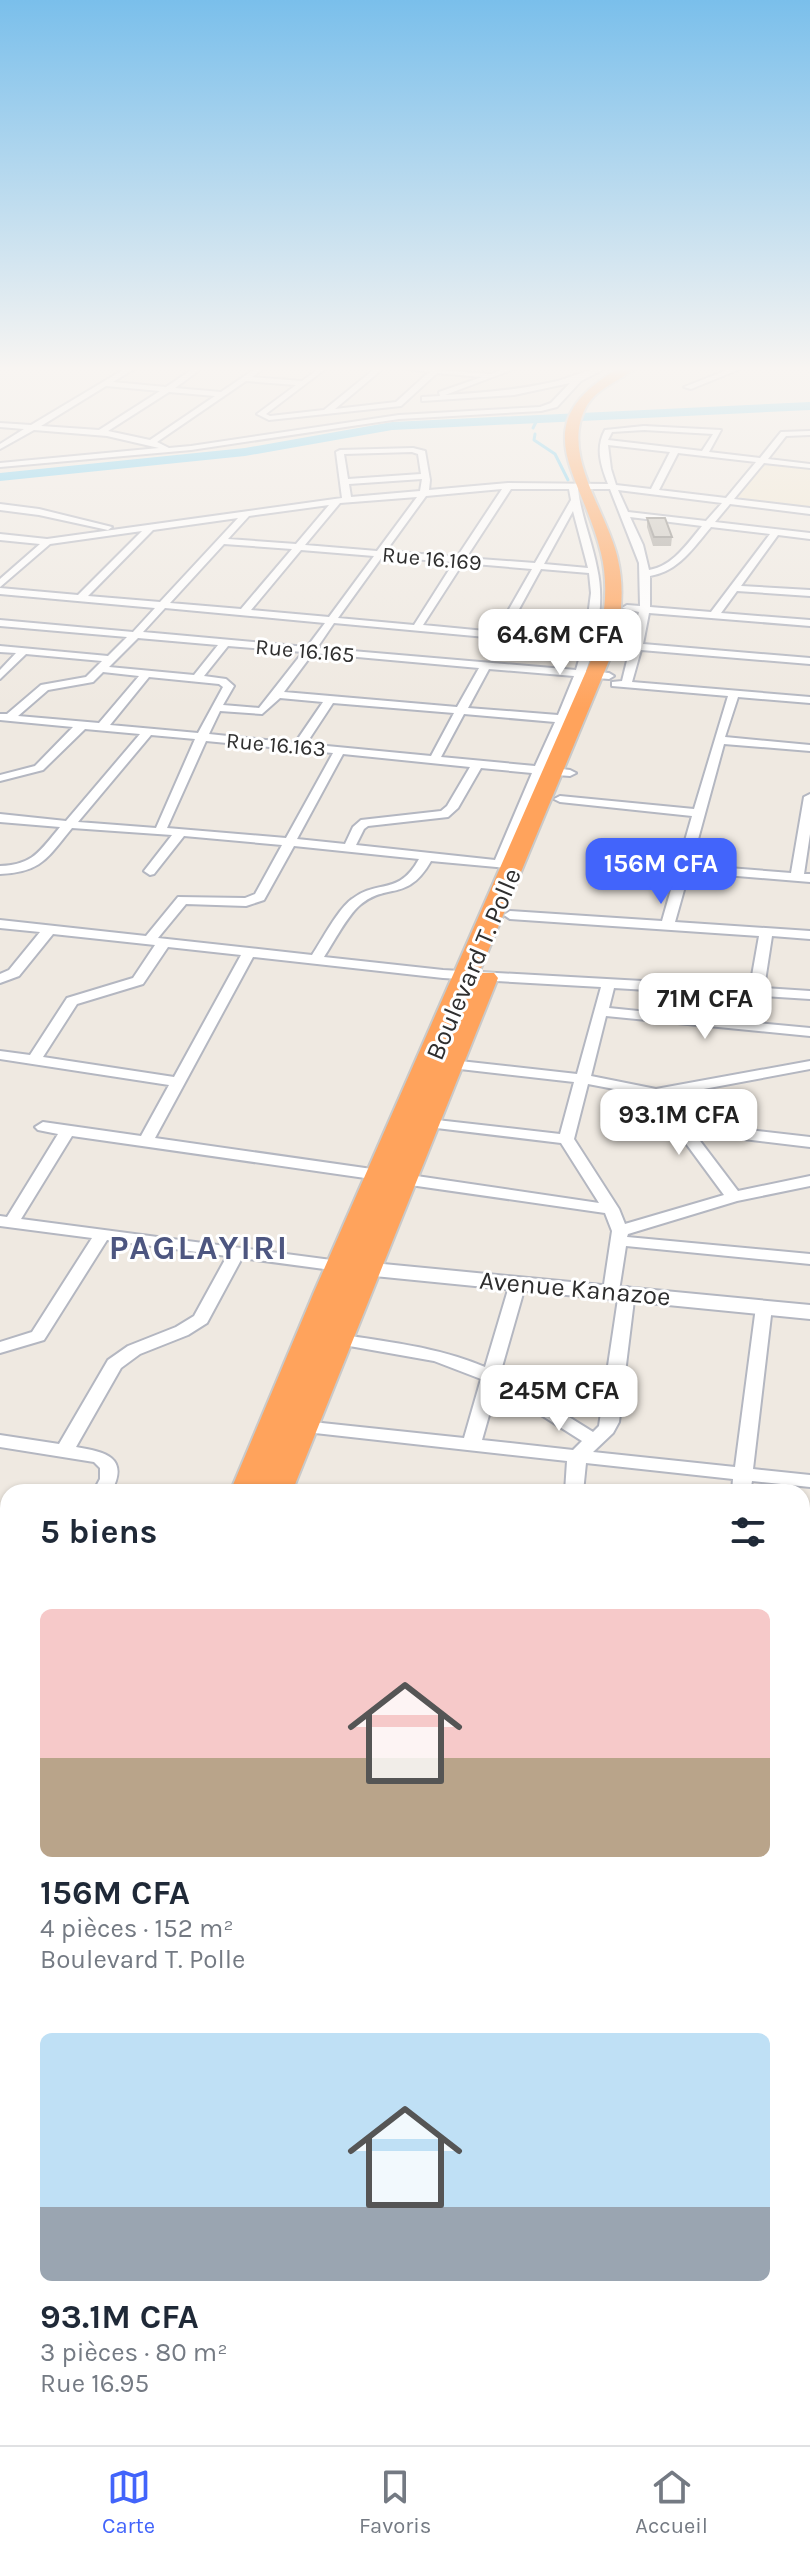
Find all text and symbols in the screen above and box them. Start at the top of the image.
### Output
street label: Rue 16.169 [381,542,483,576]
pin: 64.6M CFA [468,609,652,677]
text: 64.6M CFA [496,619,624,650]
street label: Rue 16.165 [254,634,356,668]
street label: Rue 16.163 [225,728,327,762]
pin: 156M CFA [578,838,744,906]
text: 156M CFA [604,848,718,879]
street label: Boulevard T. Polle [419,864,528,1065]
pin: 71M CFA [631,973,779,1041]
text: 71M CFA [657,983,753,1014]
pin: 93.1M CFA [587,1089,771,1157]
text: 93.1M CFA [618,1099,740,1130]
district label: PAGLAYIRI [109,1228,289,1268]
street label: Avenue Kanazoe [478,1265,672,1312]
pin: 245M CFA [476,1365,642,1433]
text: 245M CFA [499,1375,619,1406]
icon: filters [726,1510,770,1554]
text: 5 biens [40,1512,158,1552]
icon: home [333,1661,477,1805]
text: 156M CFA [40,1873,190,1913]
text: 4 pièces · 152 m² [40,1913,234,1944]
text: Boulevard T. Polle [40,1944,245,1975]
icon: home [333,2085,477,2229]
text: 93.1M CFA [40,2297,199,2337]
text: 3 pièces · 80 m² [40,2337,228,2368]
text: Rue 16.95 [40,2368,149,2399]
tab: Carte [102,2465,155,2539]
tab: Favoris [359,2465,431,2539]
tab: Accueil [635,2465,708,2539]

